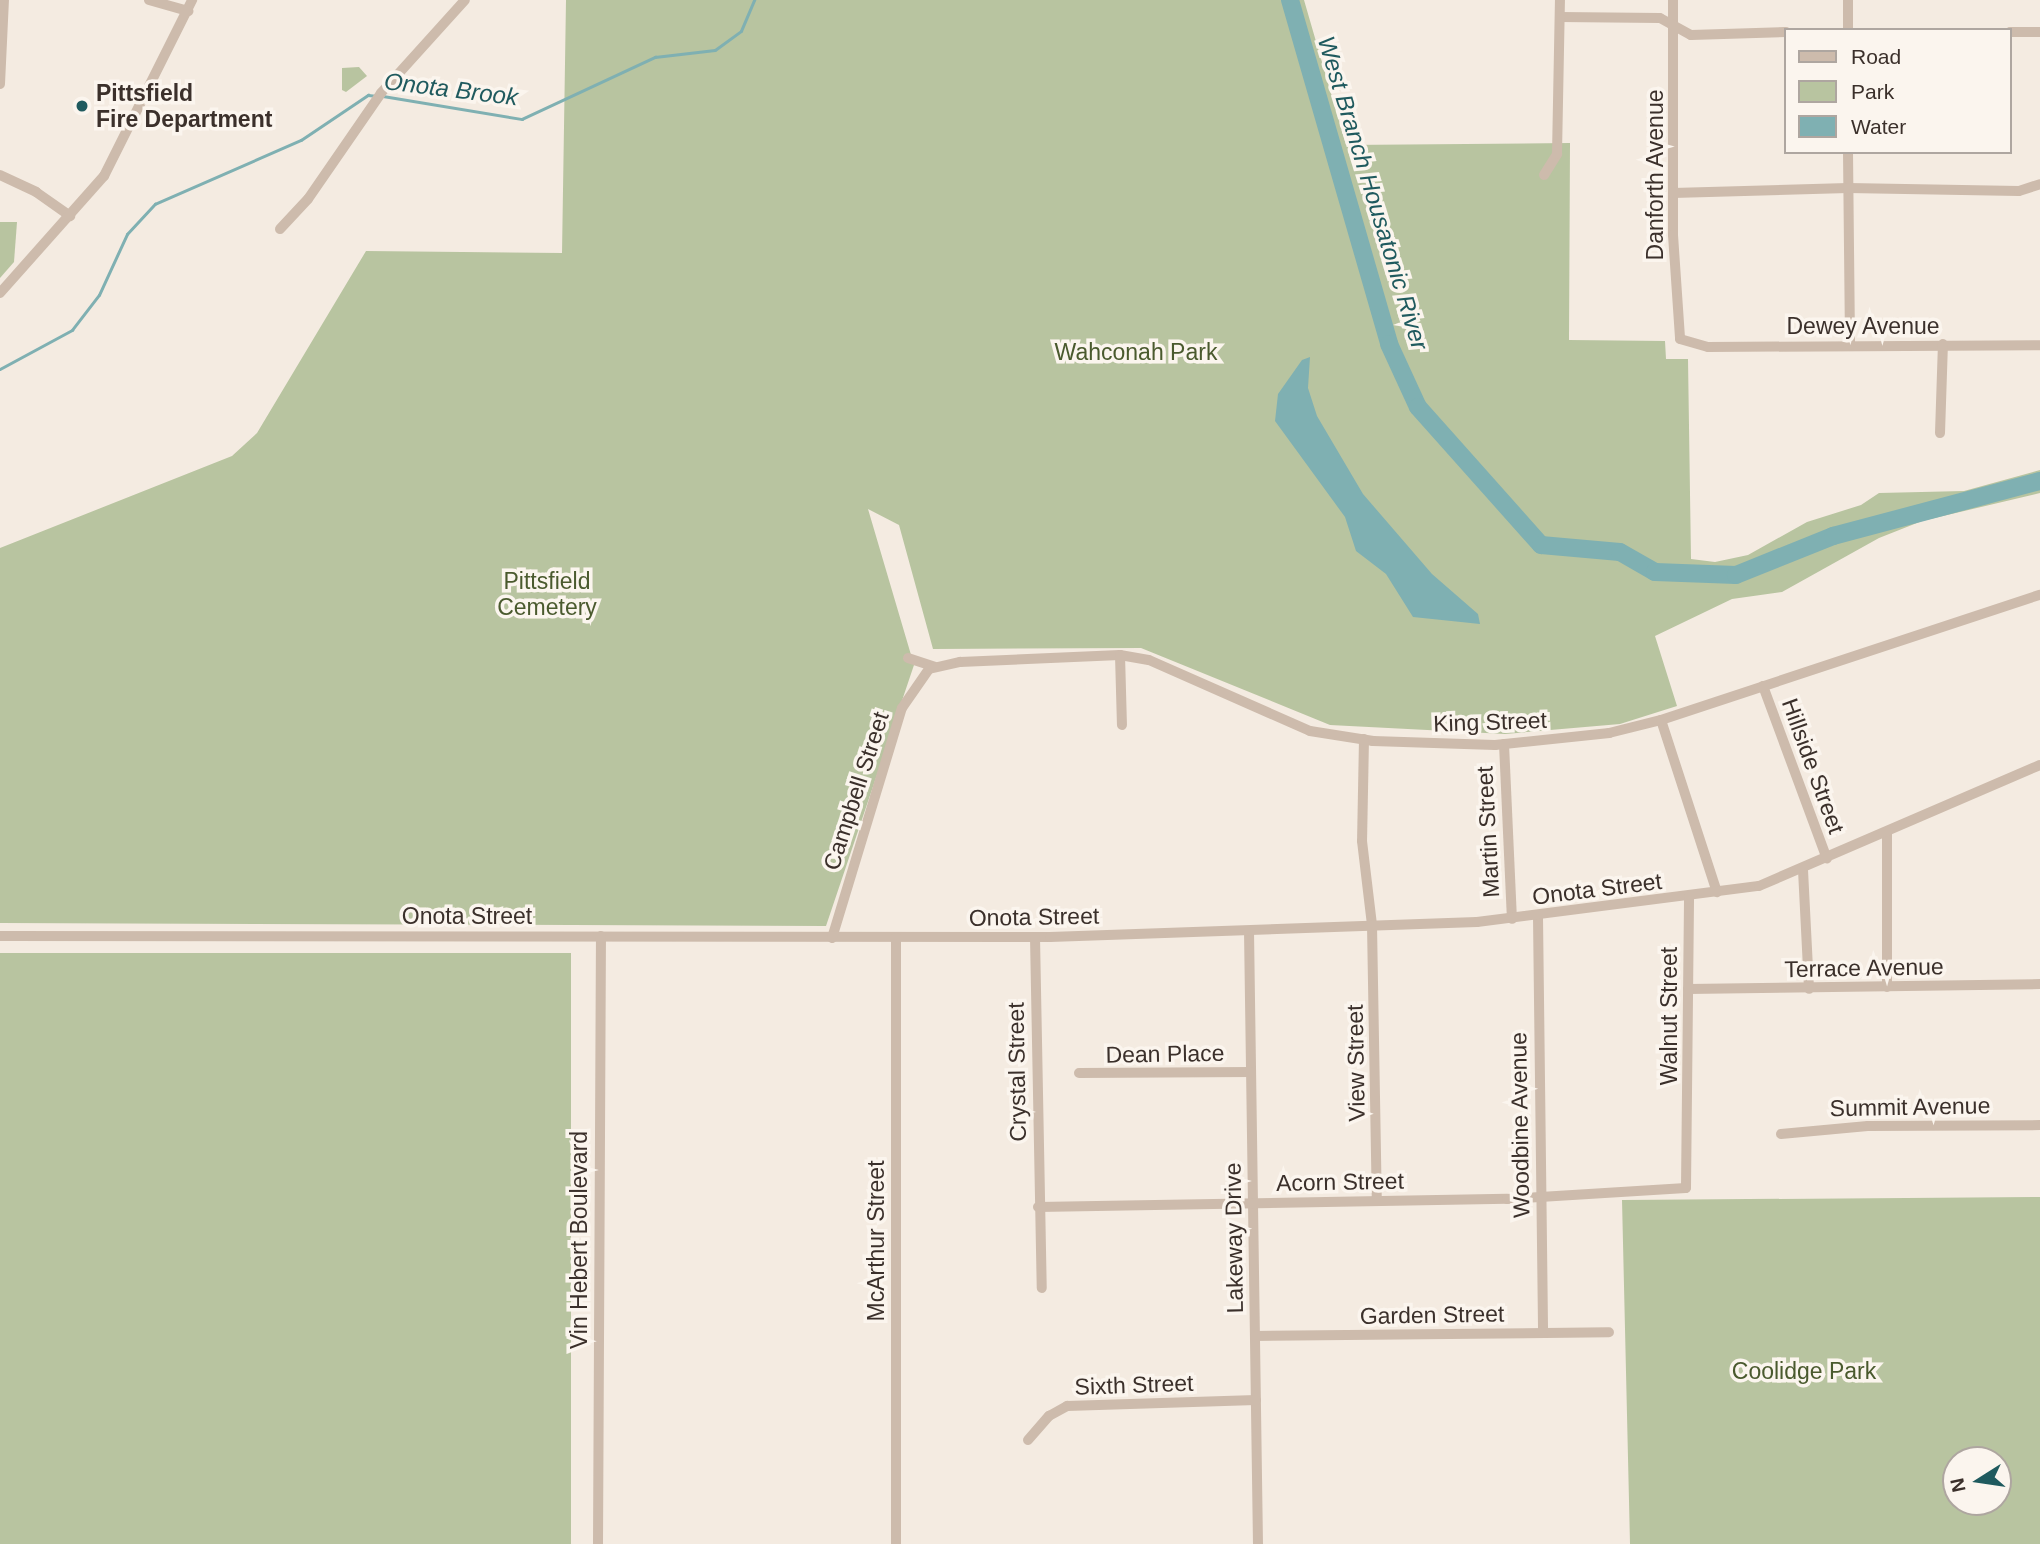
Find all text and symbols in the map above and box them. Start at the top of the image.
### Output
legend [1784,28,2012,154]
water label: West Branch Housatonic River [1312,33,1434,353]
text: Road [1851,45,1901,68]
water label: Onota Brook [382,66,520,112]
place label: Pittsfield Fire Department [96,79,272,133]
text: Park [1851,80,1894,103]
street label: Danforth Avenue [1641,89,1669,261]
marker: Pittsfield Fire Department [74,98,90,114]
text: Water [1851,115,1906,138]
street label: Dewey Avenue [1786,312,1940,340]
park label: Wahconah Park [1055,338,1217,366]
park label: Pittsfield Cemetery [497,567,597,621]
street label: Hillside Street [1776,695,1850,837]
street label: King Street [1433,706,1547,738]
street label: Campbell Street [817,708,895,874]
street label: Martin Street [1471,766,1505,898]
street label: Onota Street [1531,867,1663,911]
street label: Onota Street [402,902,532,930]
street label: Onota Street [969,902,1099,932]
street label: Walnut Street [1655,947,1683,1085]
street label: Terrace Avenue [1783,953,1945,983]
street label: Crystal Street [1002,1002,1032,1142]
street label: View Street [1341,1004,1371,1122]
street label: Woodbine Avenue [1505,1031,1535,1219]
street label: Dean Place [1105,1039,1225,1069]
street label: Summit Avenue [1829,1092,1991,1122]
street label: Vin Hebert Boulevard [565,1131,593,1349]
street label: McArthur Street [862,1160,890,1322]
street label: Lakeway Drive [1219,1162,1249,1314]
street label: Acorn Street [1276,1167,1404,1197]
street label: Garden Street [1360,1300,1504,1330]
park label: Coolidge Park [1732,1357,1876,1385]
street label: Sixth Street [1074,1369,1194,1401]
north arrow [1942,1446,2012,1516]
text: N [1946,1476,1970,1494]

